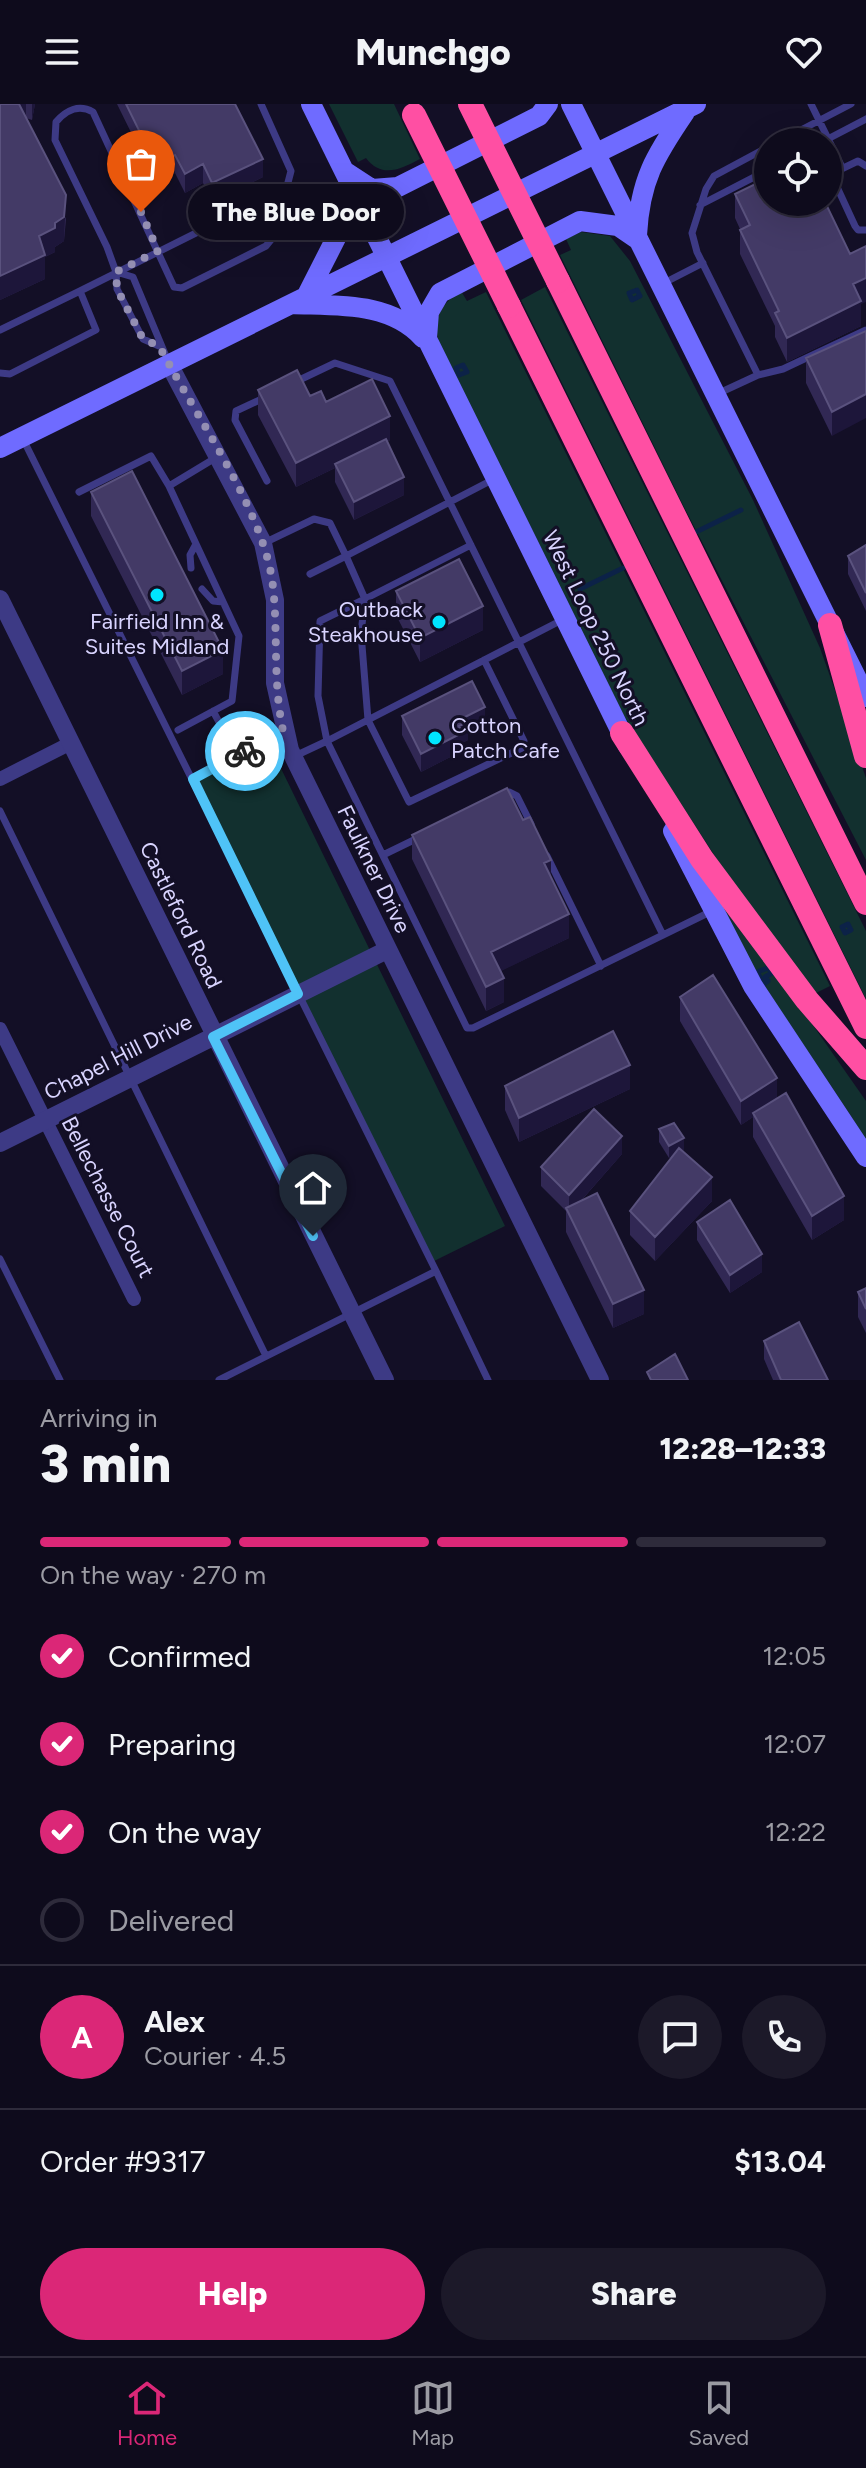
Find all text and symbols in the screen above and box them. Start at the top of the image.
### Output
icon: menu [40,30,84,74]
icon: heart [782,30,826,74]
text: Munchgo [355,31,511,74]
map controls [754,128,842,216]
button: locate [754,128,842,216]
pin [107,130,175,212]
icon: bag [119,142,163,186]
callout: The Blue Door [189,184,405,240]
text: The Blue Door [212,196,380,228]
street label: West Loop 250 North [537,526,655,730]
marker: Fairfield Inn & Suites Midland [148,586,166,604]
place label: Outback Steakhouse [308,596,423,648]
place label: Fairfield Inn & Suites Midland [85,608,229,660]
marker: Outback Steakhouse [430,613,448,631]
courier [205,711,285,791]
place label: Cotton Patch Cafe [451,712,560,764]
icon: bike [223,729,267,773]
marker: Cotton Patch Cafe [426,729,444,747]
street label: Faulkner Drive [331,801,417,937]
street label: Castleford Road [134,837,228,993]
street label: Chapel Hill Drive [40,1008,196,1106]
street label: Bellechasse Court [56,1112,160,1282]
pin [279,1154,347,1236]
icon: home [291,1166,335,1210]
text: Arriving in [40,1402,158,1434]
text: 12:28–12:33 [660,1430,826,1467]
text: 3 min [40,1433,171,1495]
text: On the way · 270 m [40,1559,266,1591]
icon: check [40,1634,84,1678]
text: Confirmed [108,1638,251,1675]
text: 12:05 [763,1640,826,1672]
icon: check [40,1722,84,1766]
text: Preparing [108,1726,236,1763]
text: 12:07 [764,1728,826,1760]
icon: check [40,1810,84,1854]
text: On the way [108,1814,261,1851]
text: 12:22 [765,1816,826,1848]
text: Delivered [108,1902,234,1939]
button: chat [638,1995,722,2079]
button: phone [742,1995,826,2079]
text: Alex [144,2003,205,2040]
text: A [71,2019,93,2056]
text: Courier · 4.5 [144,2040,286,2072]
text: Order #9317 [40,2143,206,2180]
text: $13.04 [734,2143,826,2180]
button: Help [40,2248,425,2340]
button: Share [441,2248,826,2340]
tab: Home [117,2376,177,2451]
tab: Map [411,2376,455,2451]
tab: Saved [688,2376,749,2451]

